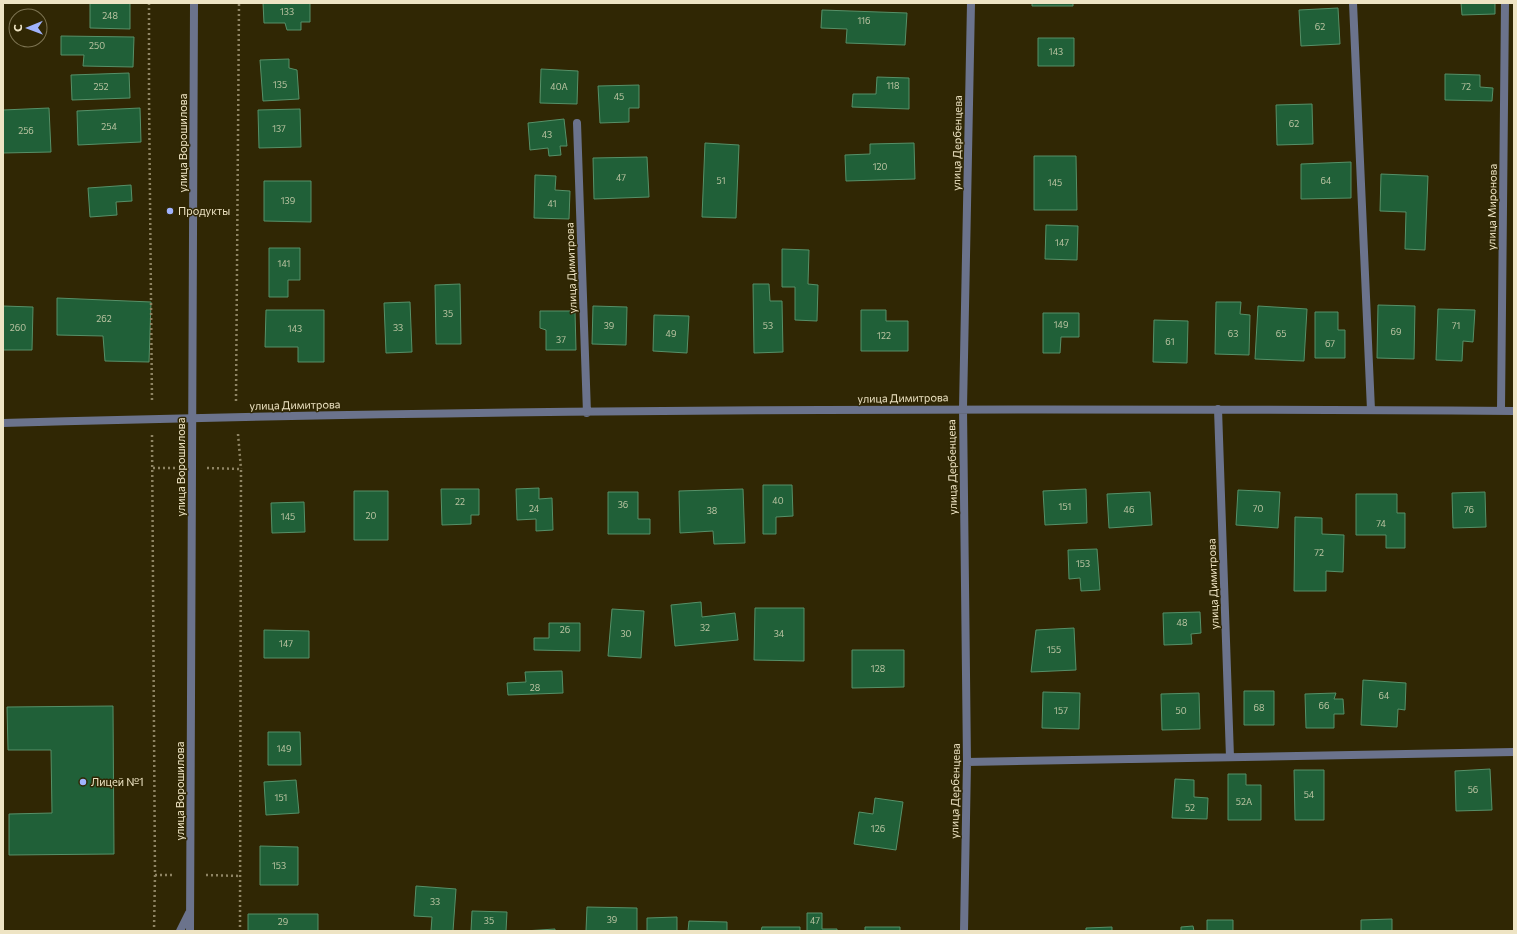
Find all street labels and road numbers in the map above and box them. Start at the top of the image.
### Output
street label: улица Ворошилова [176,94,189,192]
street label: улица Дербенцева [949,95,964,191]
street label: улица Миронова [1484,164,1499,250]
street label: улица Димитрова [562,222,579,314]
street label: улица Димитрова [857,390,949,405]
street label: улица Димитрова [249,397,341,412]
street label: улица Ворошилова [174,418,187,516]
street label: улица Дербенцева [944,419,959,515]
street label: улица Димитрова [1204,538,1221,630]
street label: улица Ворошилова [173,742,186,840]
street label: улица Дербенцева [947,743,962,839]

